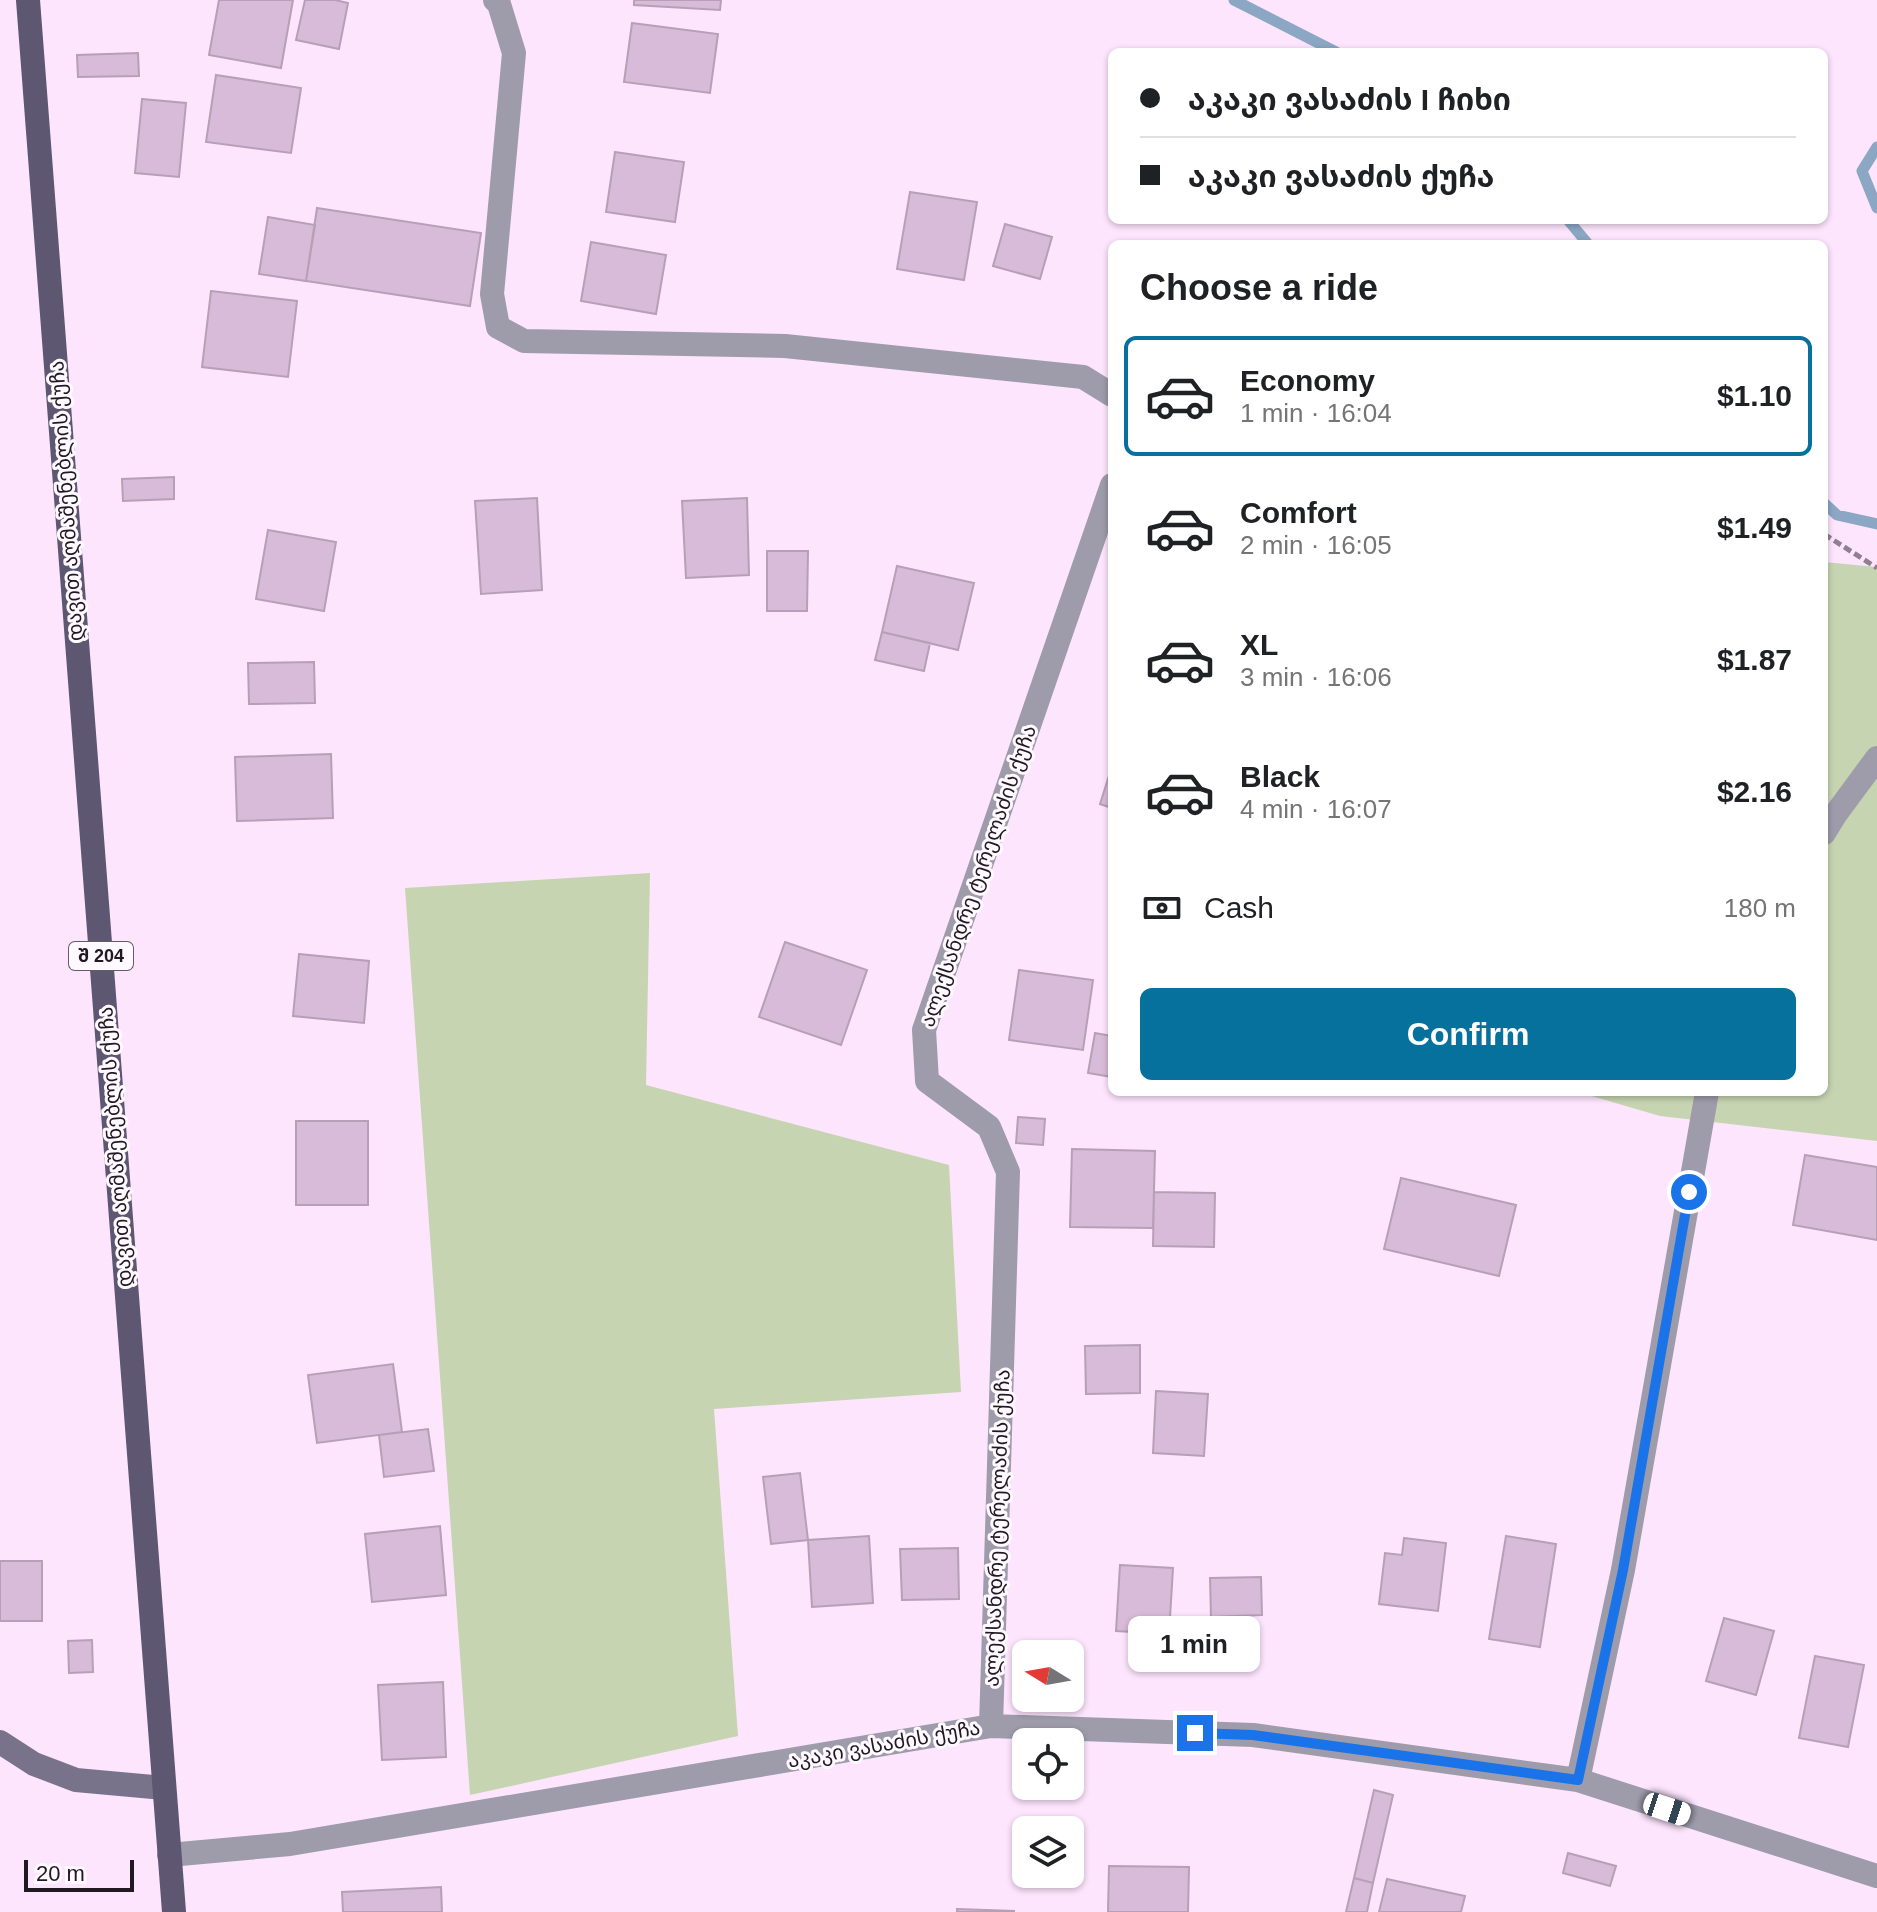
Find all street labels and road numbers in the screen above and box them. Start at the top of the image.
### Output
street label: დავით აღმაშენებლის ქუჩა [45,360,89,642]
street label: ალექსანდრე ტერელაძის ქუჩა [916,722,1042,1030]
road number: შ 204 [69,942,133,970]
street label: დავით აღმაშენებლის ქუჩა [94,1006,138,1288]
street label: ალექსანდრე ტერელაძის ქუჩა [980,1369,1016,1687]
street label: აკაკი ვასაძის ქუჩა [786,1716,982,1773]

